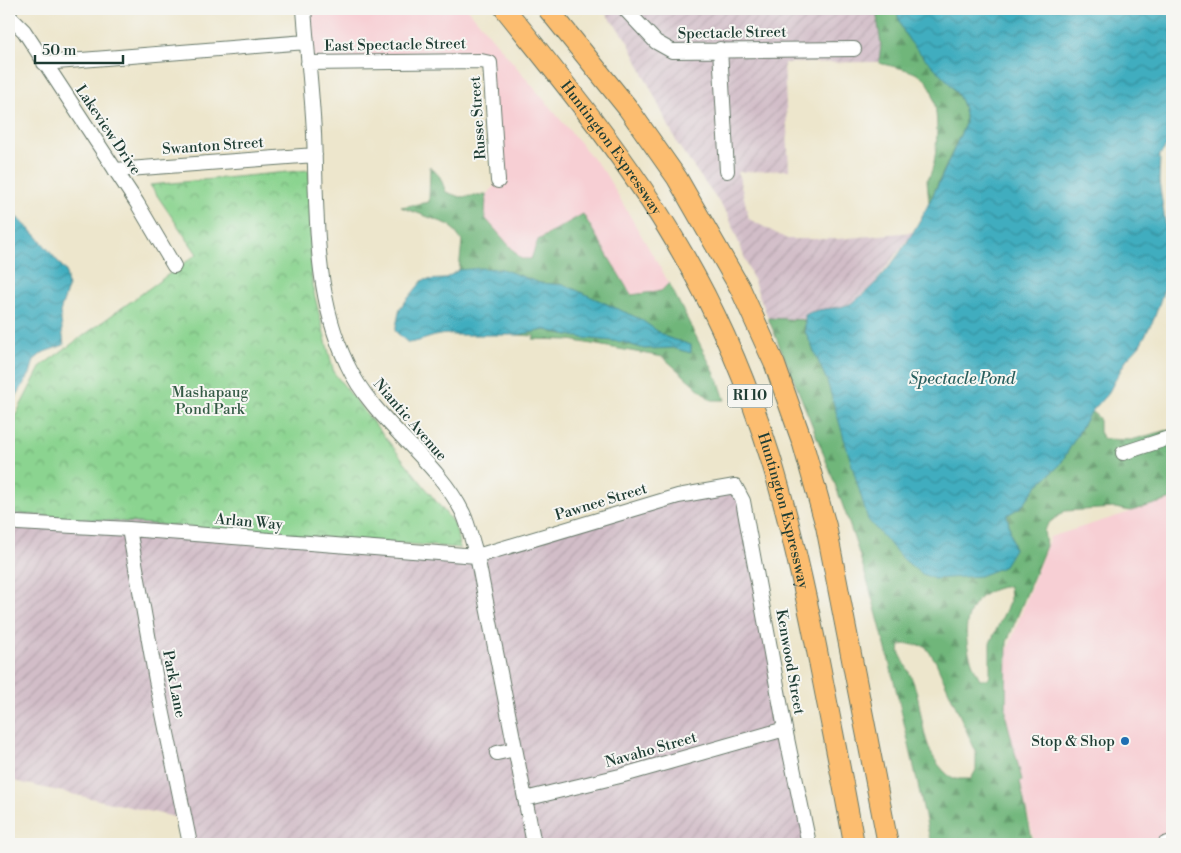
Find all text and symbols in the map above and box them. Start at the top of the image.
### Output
street label: Spectacle Street [677,23,787,43]
scale bar [35,32,122,64]
street label: East Spectacle Street [324,34,467,56]
text: 50 m [42,41,76,60]
street label: Russe Street [466,75,490,160]
street label: Huntington Expressway [556,77,667,219]
street label: Lakeview Drive [71,81,145,179]
street label: Swanton Street [162,133,265,159]
water label: Spectacle Pond [909,369,1016,389]
street label: Niantic Avenue [369,375,451,465]
park label: Mashapaug Pond Park [172,383,248,419]
road number: RI 10 [728,384,772,408]
street label: Huntington Expressway [754,430,814,591]
street label: Pawnee Street [553,479,650,525]
street label: Arlan Way [213,509,284,534]
street label: Kenwood Street [771,608,809,717]
street label: Park Lane [158,649,190,719]
street label: Navaho Street [603,728,700,772]
place label: Stop & Shop [1031,732,1115,751]
marker: Stop & Shop [1119,735,1131,747]

